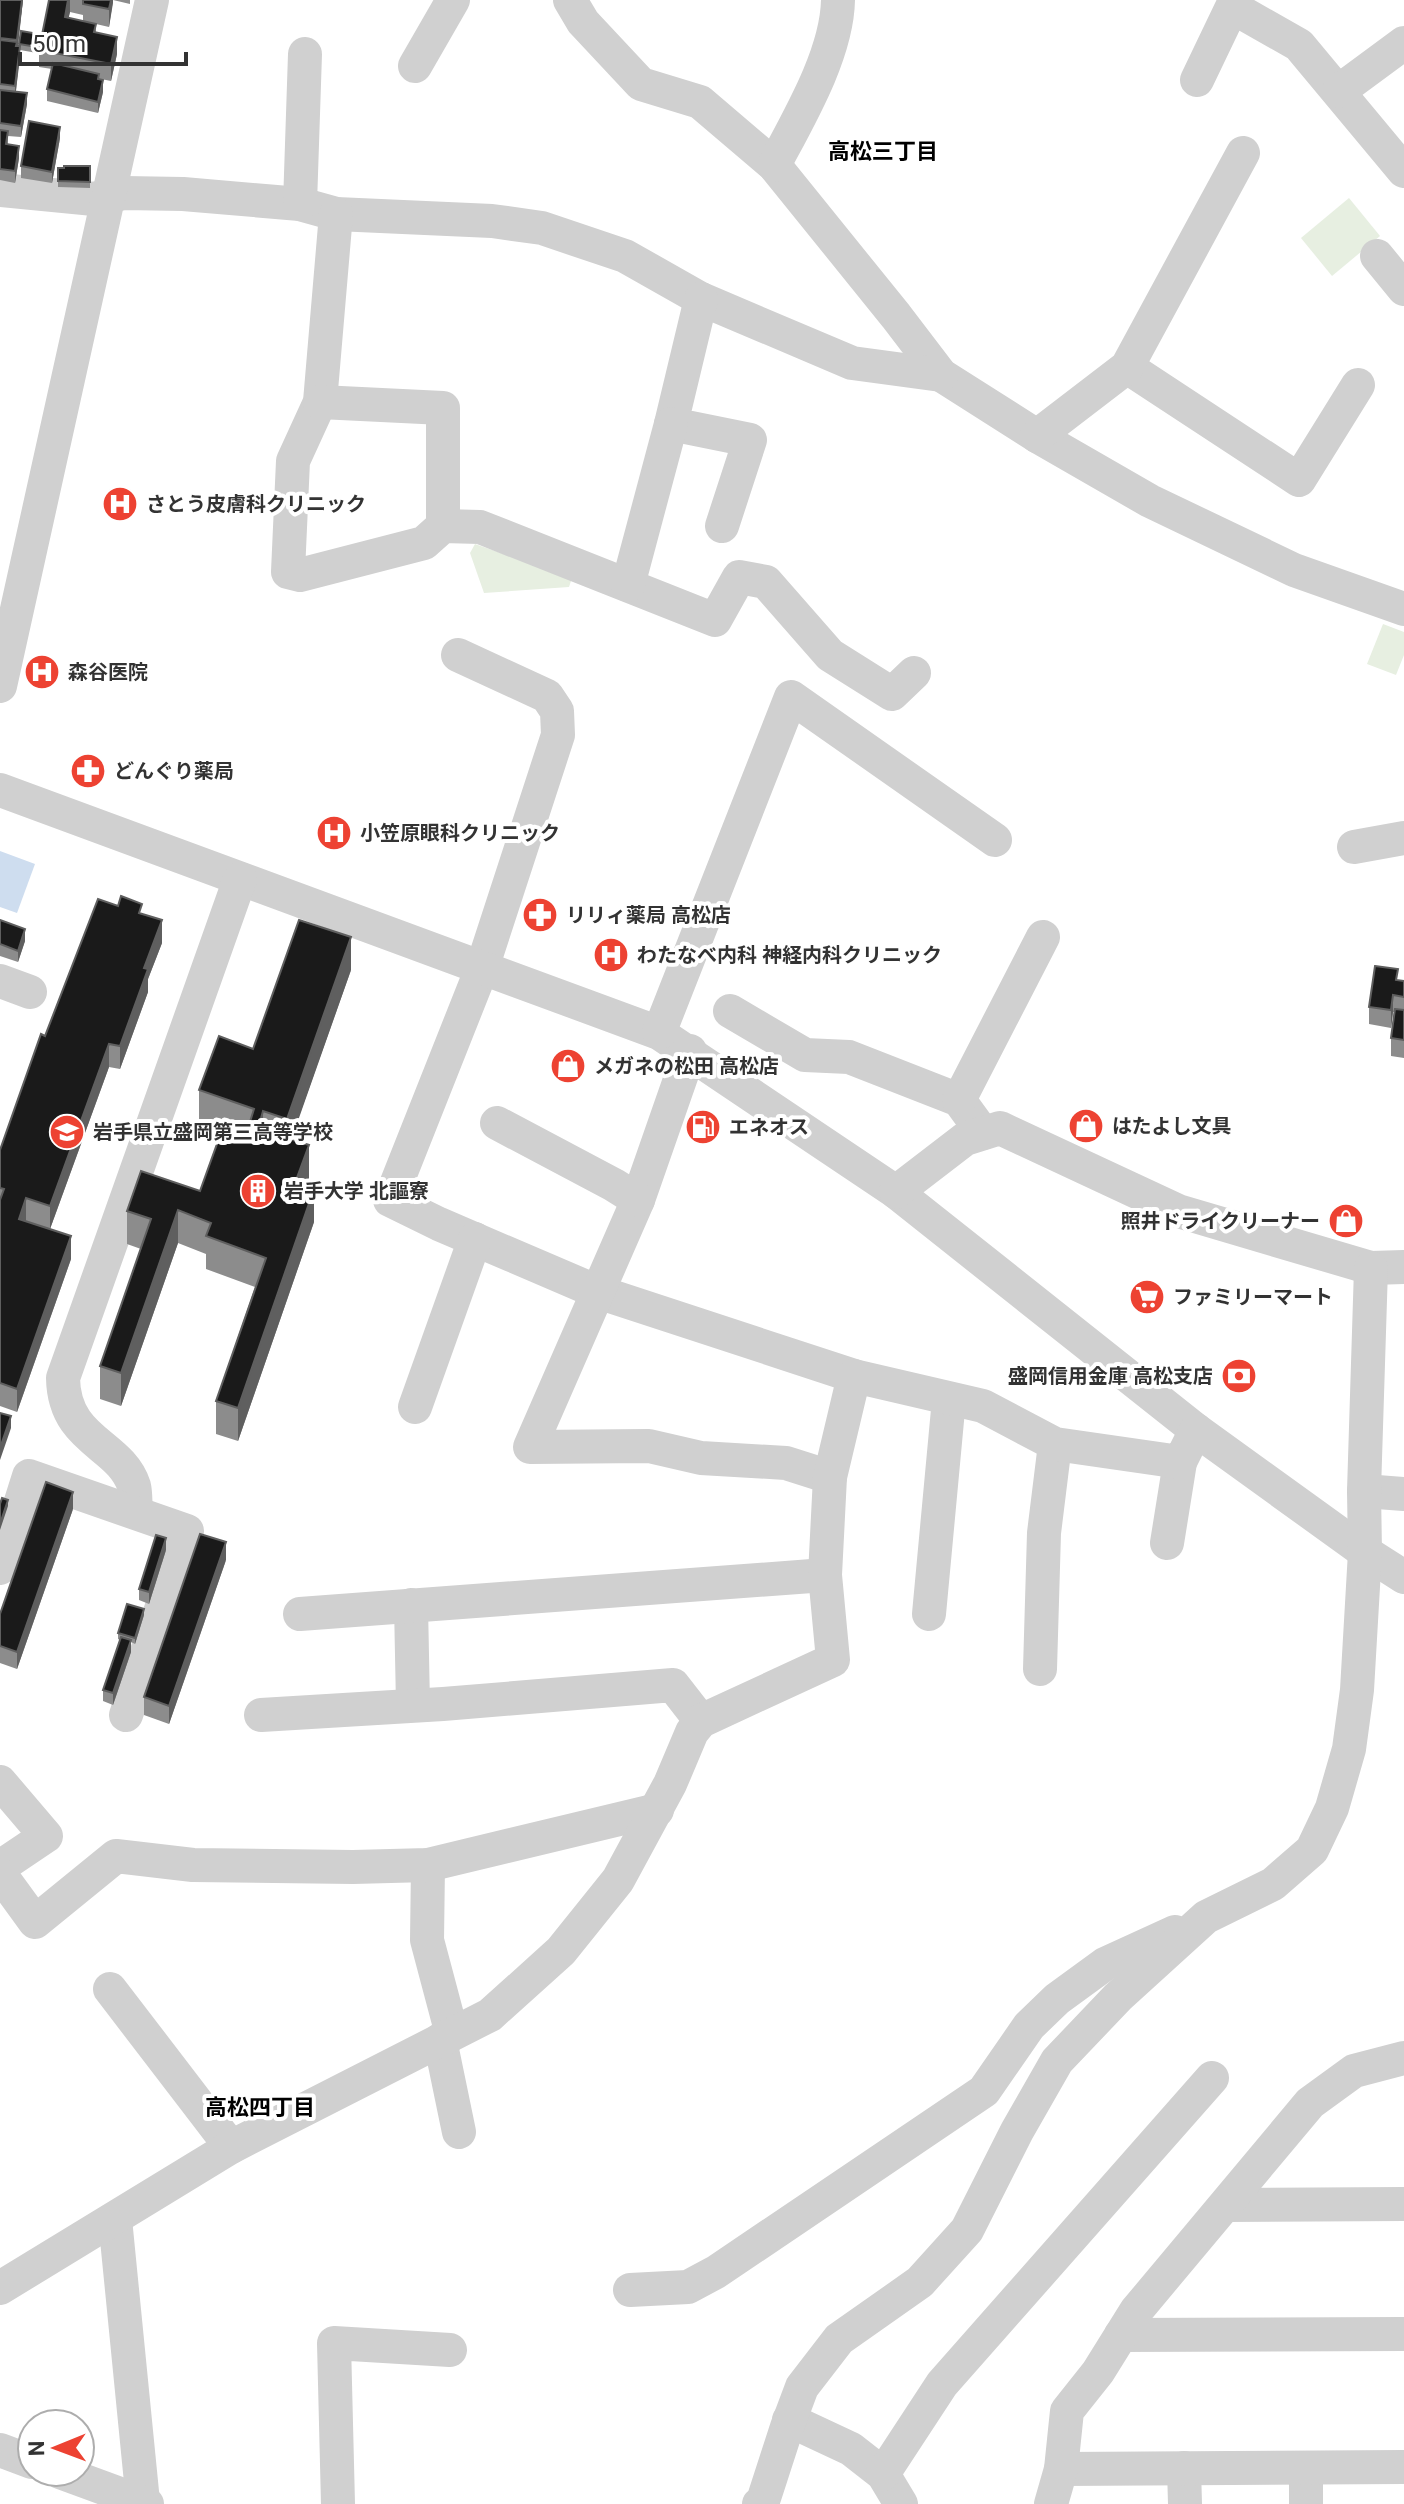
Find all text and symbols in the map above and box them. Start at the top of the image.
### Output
scale bar [20,16,186,66]
text: 50 m [32,30,86,58]
district label: 高松三丁目 [828,139,938,164]
hospital icon: さとう皮膚科クリニック [101,485,139,523]
place label: さとう皮膚科クリニック [146,492,366,516]
hospital icon: 森谷医院 [23,653,61,691]
place label: 森谷医院 [68,660,148,684]
pharmacy icon: どんぐり薬局 [69,752,107,790]
place label: どんぐり薬局 [114,759,234,783]
hospital icon: 小笠原眼科クリニック [315,814,353,852]
place label: 小笠原眼科クリニック [360,821,560,845]
pharmacy icon: リリィ薬局 高松店 [521,896,559,934]
place label: リリィ薬局 高松店 [566,903,731,927]
hospital icon: わたなべ内科 神経内科クリニック [592,936,630,974]
place label: わたなべ内科 神経内科クリニック [637,943,942,967]
shop icon: メガネの松田 高松店 [549,1047,587,1085]
place label: メガネの松田 高松店 [594,1054,779,1078]
shop icon: はたよし文具 [1067,1107,1105,1145]
fuel station icon: エネオス [684,1108,722,1146]
school or university icon: 岩手県立盛岡第三高等学校 [48,1113,86,1151]
place label: はたよし文具 [1112,1114,1232,1138]
place label: エネオス [729,1115,809,1139]
place label: 岩手県立盛岡第三高等学校 [93,1120,333,1144]
building icon: 岩手大学 北謳寮 [239,1172,277,1210]
place label: 岩手大学 北謳寮 [284,1179,429,1203]
shop icon: 照井ドライクリーナー [1327,1202,1365,1240]
place label: 照井ドライクリーナー [1120,1209,1320,1233]
supermarket icon: ファミリーマート [1128,1278,1166,1316]
place label: ファミリーマート [1173,1285,1333,1309]
bank icon: 盛岡信用金庫 高松支店 [1220,1357,1258,1395]
place label: 盛岡信用金庫 高松支店 [1008,1364,1213,1388]
district label: 高松四丁目 [205,2095,315,2120]
north arrow [16,2408,96,2488]
text: N [24,2440,49,2456]

